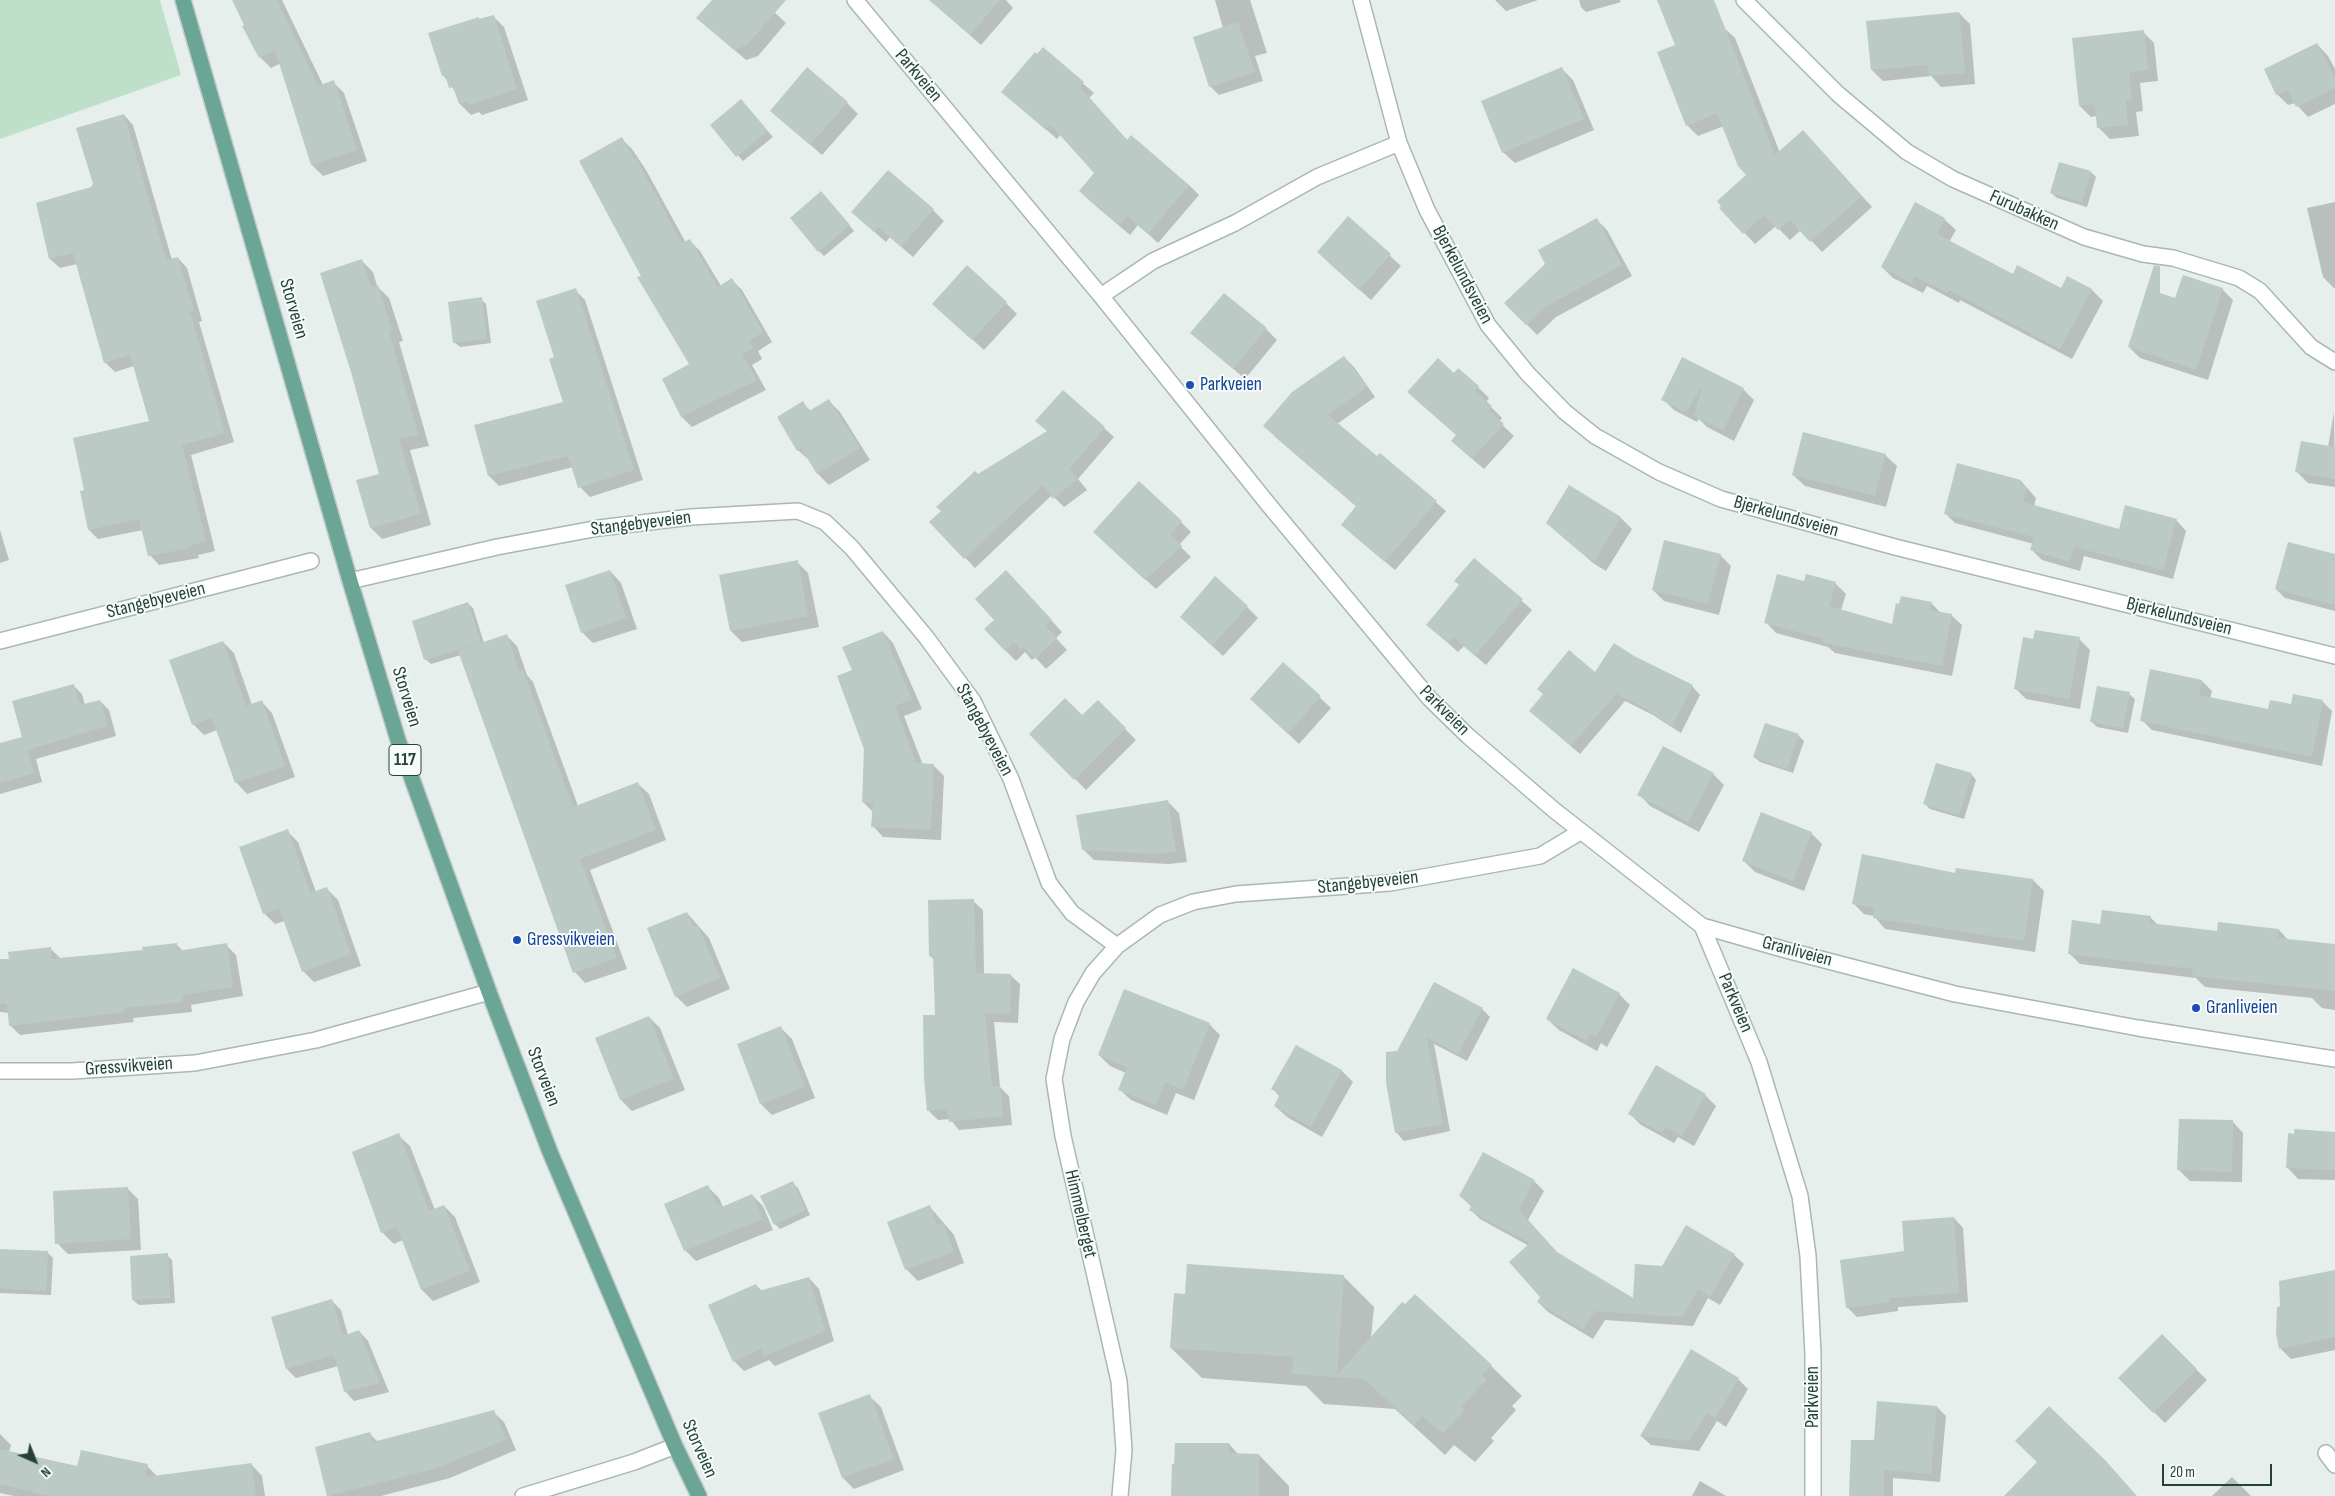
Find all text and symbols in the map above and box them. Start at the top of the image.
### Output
street label: Parkveien [889,45,947,107]
street label: Furubakken [1986,186,2062,236]
street label: Bjerkelundsveien [1427,222,1497,328]
street label: Storveien [274,276,312,342]
place label: Parkveien [1200,374,1262,396]
marker: Parkveien [1184,379,1196,391]
street label: Bjerkelundsveien [1731,491,1841,543]
street label: Stangebyeveien [589,507,693,541]
street label: Stangebyeveien [104,578,208,624]
street label: Bjerkelundsveien [2124,593,2234,641]
street label: Storveien [386,664,426,730]
street label: Stangebyeveien [950,680,1018,780]
street label: Parkveien [1414,681,1474,741]
road number: 117 [389,744,421,776]
street label: Stangebyeveien [1317,866,1419,900]
place label: Gressvikveien [527,929,615,951]
street label: Granliveien [1759,932,1835,972]
marker: Gressvikveien [511,934,523,946]
street label: Parkveien [1712,970,1758,1036]
place label: Granliveien [2206,997,2278,1019]
marker: Granliveien [2190,1002,2202,1014]
street label: Storveien [521,1044,565,1110]
street label: Gressvikveien [84,1053,174,1081]
street label: Himmelberget [1059,1168,1101,1260]
street label: Parkveien [1802,1366,1824,1428]
street label: Storveien [676,1416,722,1482]
north arrow [10,1436,60,1486]
scale bar [2165,1454,2275,1486]
text: N [37,1463,54,1481]
text: 20 m [2170,1463,2195,1482]

